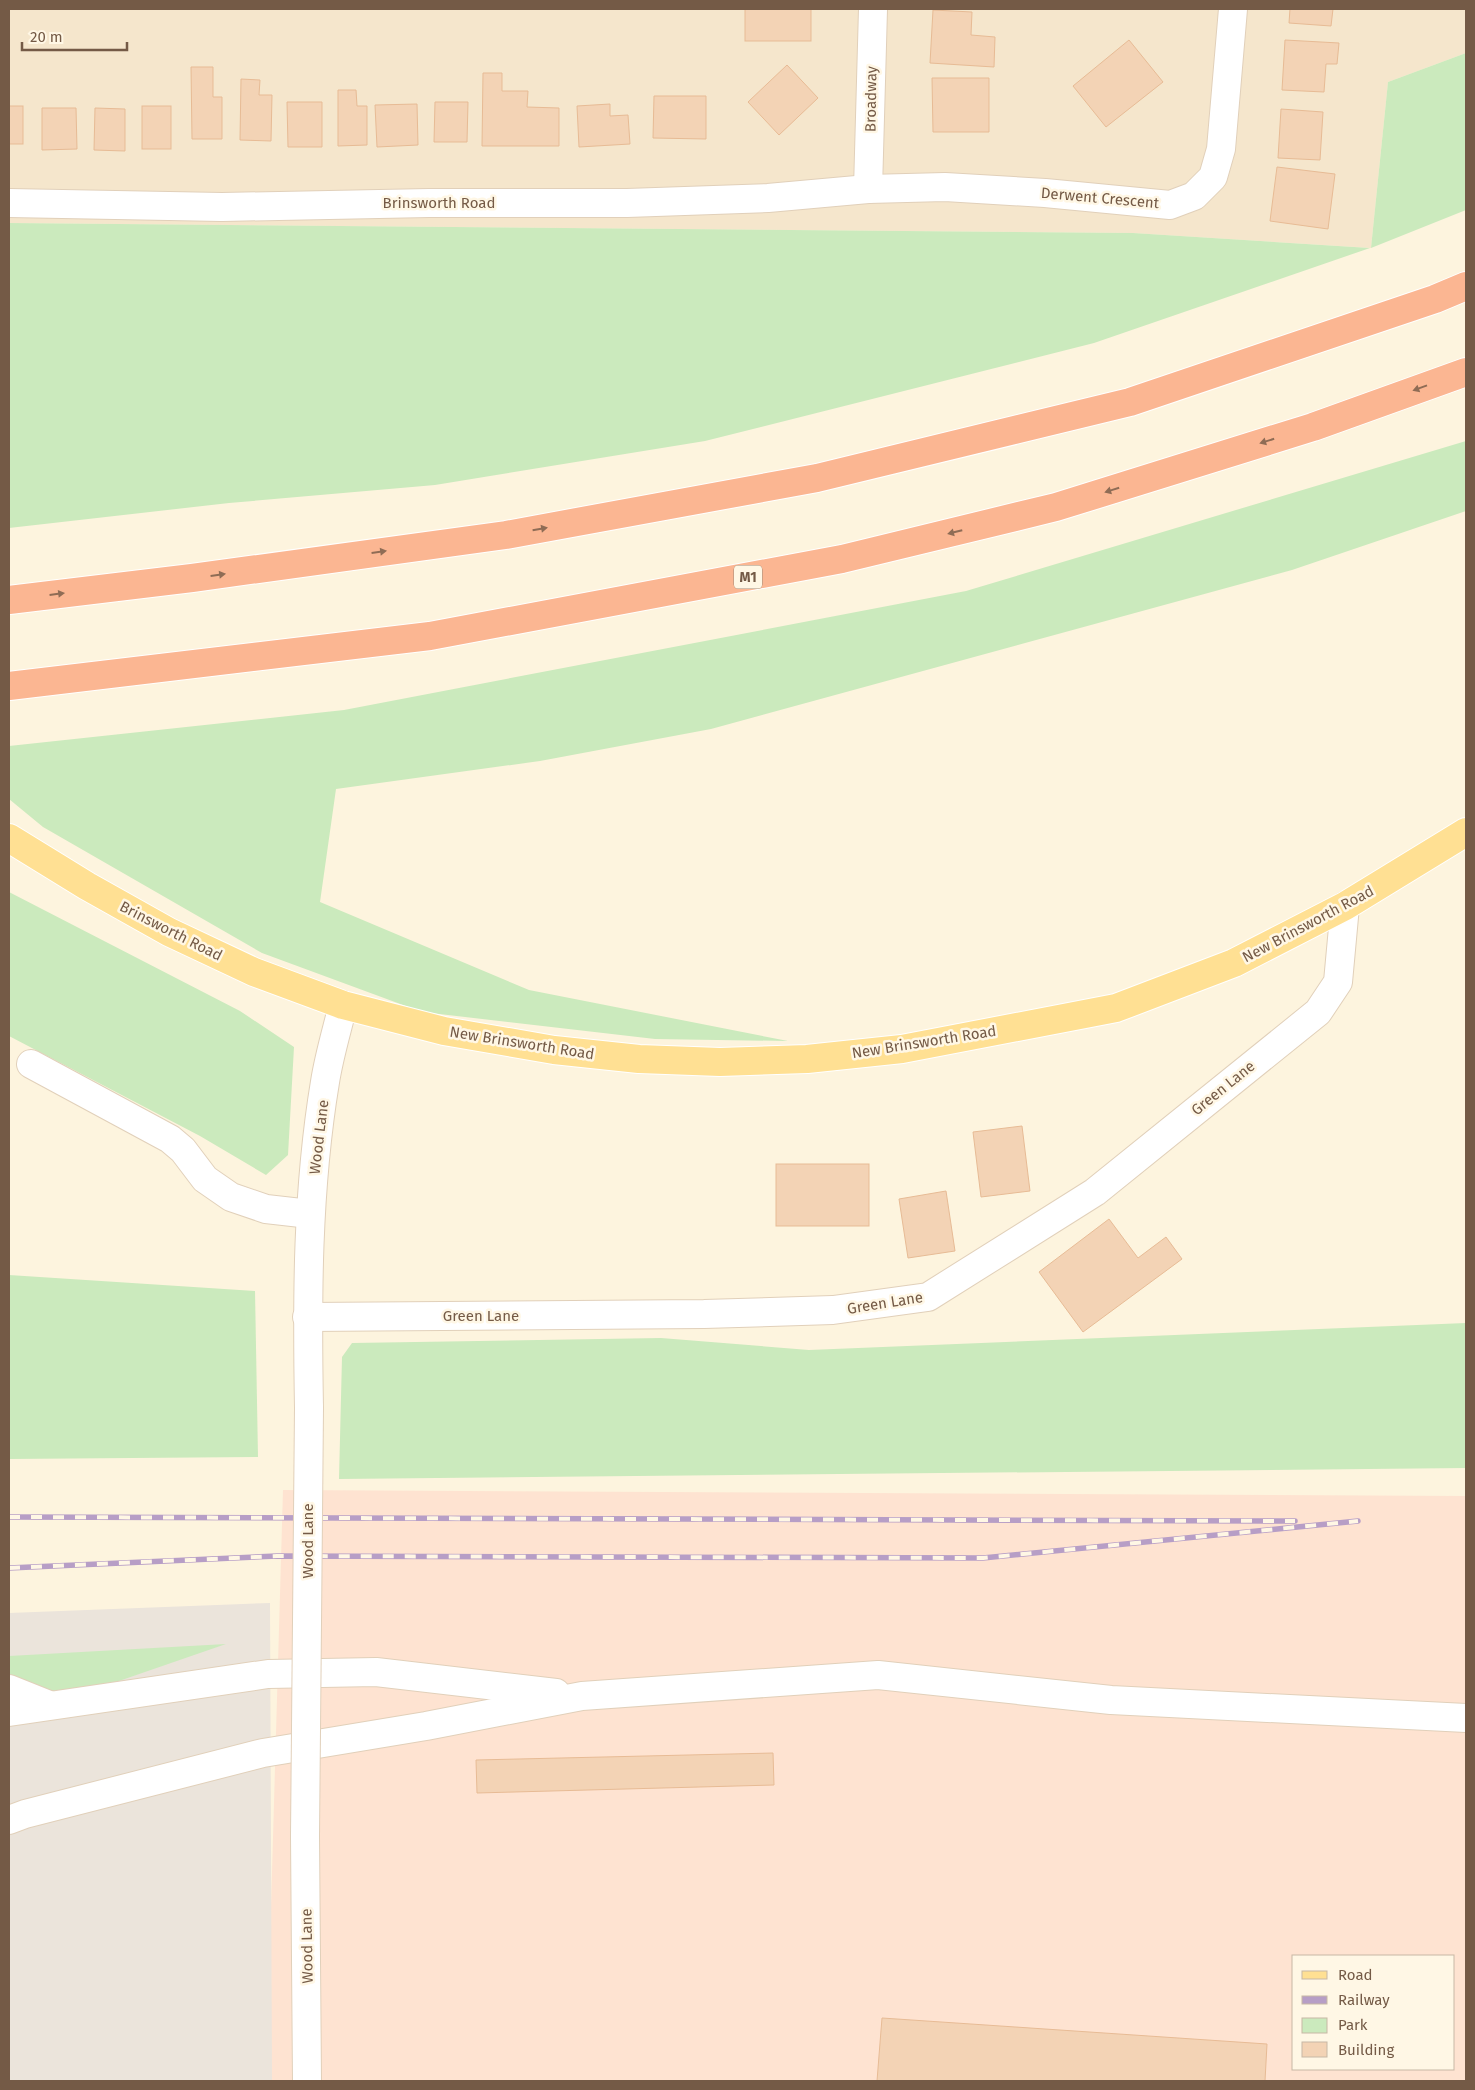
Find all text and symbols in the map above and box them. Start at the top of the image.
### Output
scale bar [22,20,128,52]
text: 20 m [30,28,63,46]
street label: Broadway [861,65,881,132]
street label: Derwent Crescent [1040,184,1160,212]
street label: Brinsworth Road [383,194,495,212]
one-way arrow [1413,385,1428,392]
one-way arrow [1259,438,1274,446]
one-way arrow [1104,486,1119,494]
one-way arrow [533,524,549,532]
one-way arrow [947,528,962,536]
one-way arrow [372,548,388,556]
road number: M1 [734,566,762,588]
one-way arrow [211,570,227,578]
one-way arrow [49,590,65,598]
street label: New Brinsworth Road [1239,882,1377,966]
street label: Brinsworth Road [117,897,225,965]
street label: New Brinsworth Road [850,1022,998,1062]
street label: New Brinsworth Road [448,1023,596,1063]
street label: Green Lane [1188,1057,1258,1119]
street label: Wood Lane [305,1099,333,1175]
street label: Green Lane [846,1288,924,1318]
street label: Green Lane [443,1307,519,1325]
street label: Wood Lane [299,1503,317,1579]
street label: Wood Lane [297,1908,317,1984]
legend [1292,1955,1455,2070]
text: Road [1338,1966,1373,1984]
text: Railway [1338,1991,1390,2009]
text: Park [1338,2016,1368,2034]
text: Building [1338,2041,1394,2059]

